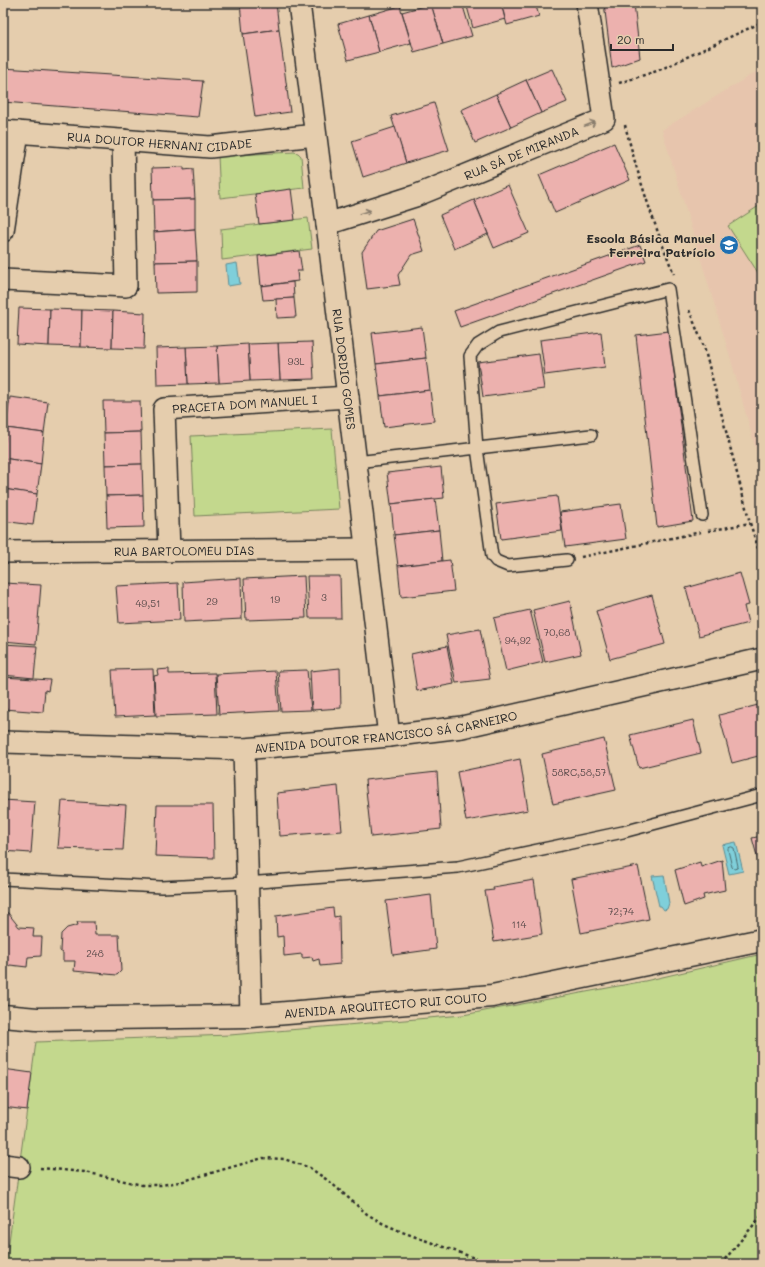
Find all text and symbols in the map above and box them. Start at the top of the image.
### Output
scale bar [611,26,673,52]
text: 20 m [617,31,645,47]
one-way arrow [584,120,596,128]
street label: RUA SÁ DE MIRANDA [462,122,581,183]
street label: RUA DOUTOR HERNANI CIDADE [67,128,253,155]
one-way arrow [358,208,371,215]
place label: Escola Básica Manuel Ferreira Patrício [586,230,715,260]
school or university icon: Escola Básica Manuel Ferreira Patrício [718,234,740,256]
street label: RUA DORDIO GOMES [329,308,360,431]
house number: 93L [287,354,305,368]
street label: PRACETA DOM MANUEL I [172,391,318,416]
street label: RUA BARTOLOMEU DIAS [114,542,254,559]
house number: 3 [321,590,327,604]
house number: 19 [270,592,280,606]
house number: 29 [206,594,218,608]
house number: 49,51 [135,596,161,610]
house number: 70,68 [544,625,570,639]
house number: 94,92 [505,633,531,647]
street label: AVENIDA DOUTOR FRANCISCO SÁ CARNEIRO [254,707,519,756]
house number: 58RC,58,57 [552,765,607,779]
house number: 72;74 [608,904,634,918]
house number: 114 [512,917,527,931]
house number: 248 [86,946,104,960]
street label: AVENIDA ARQUITECTO RUI COUTO [283,988,488,1021]

